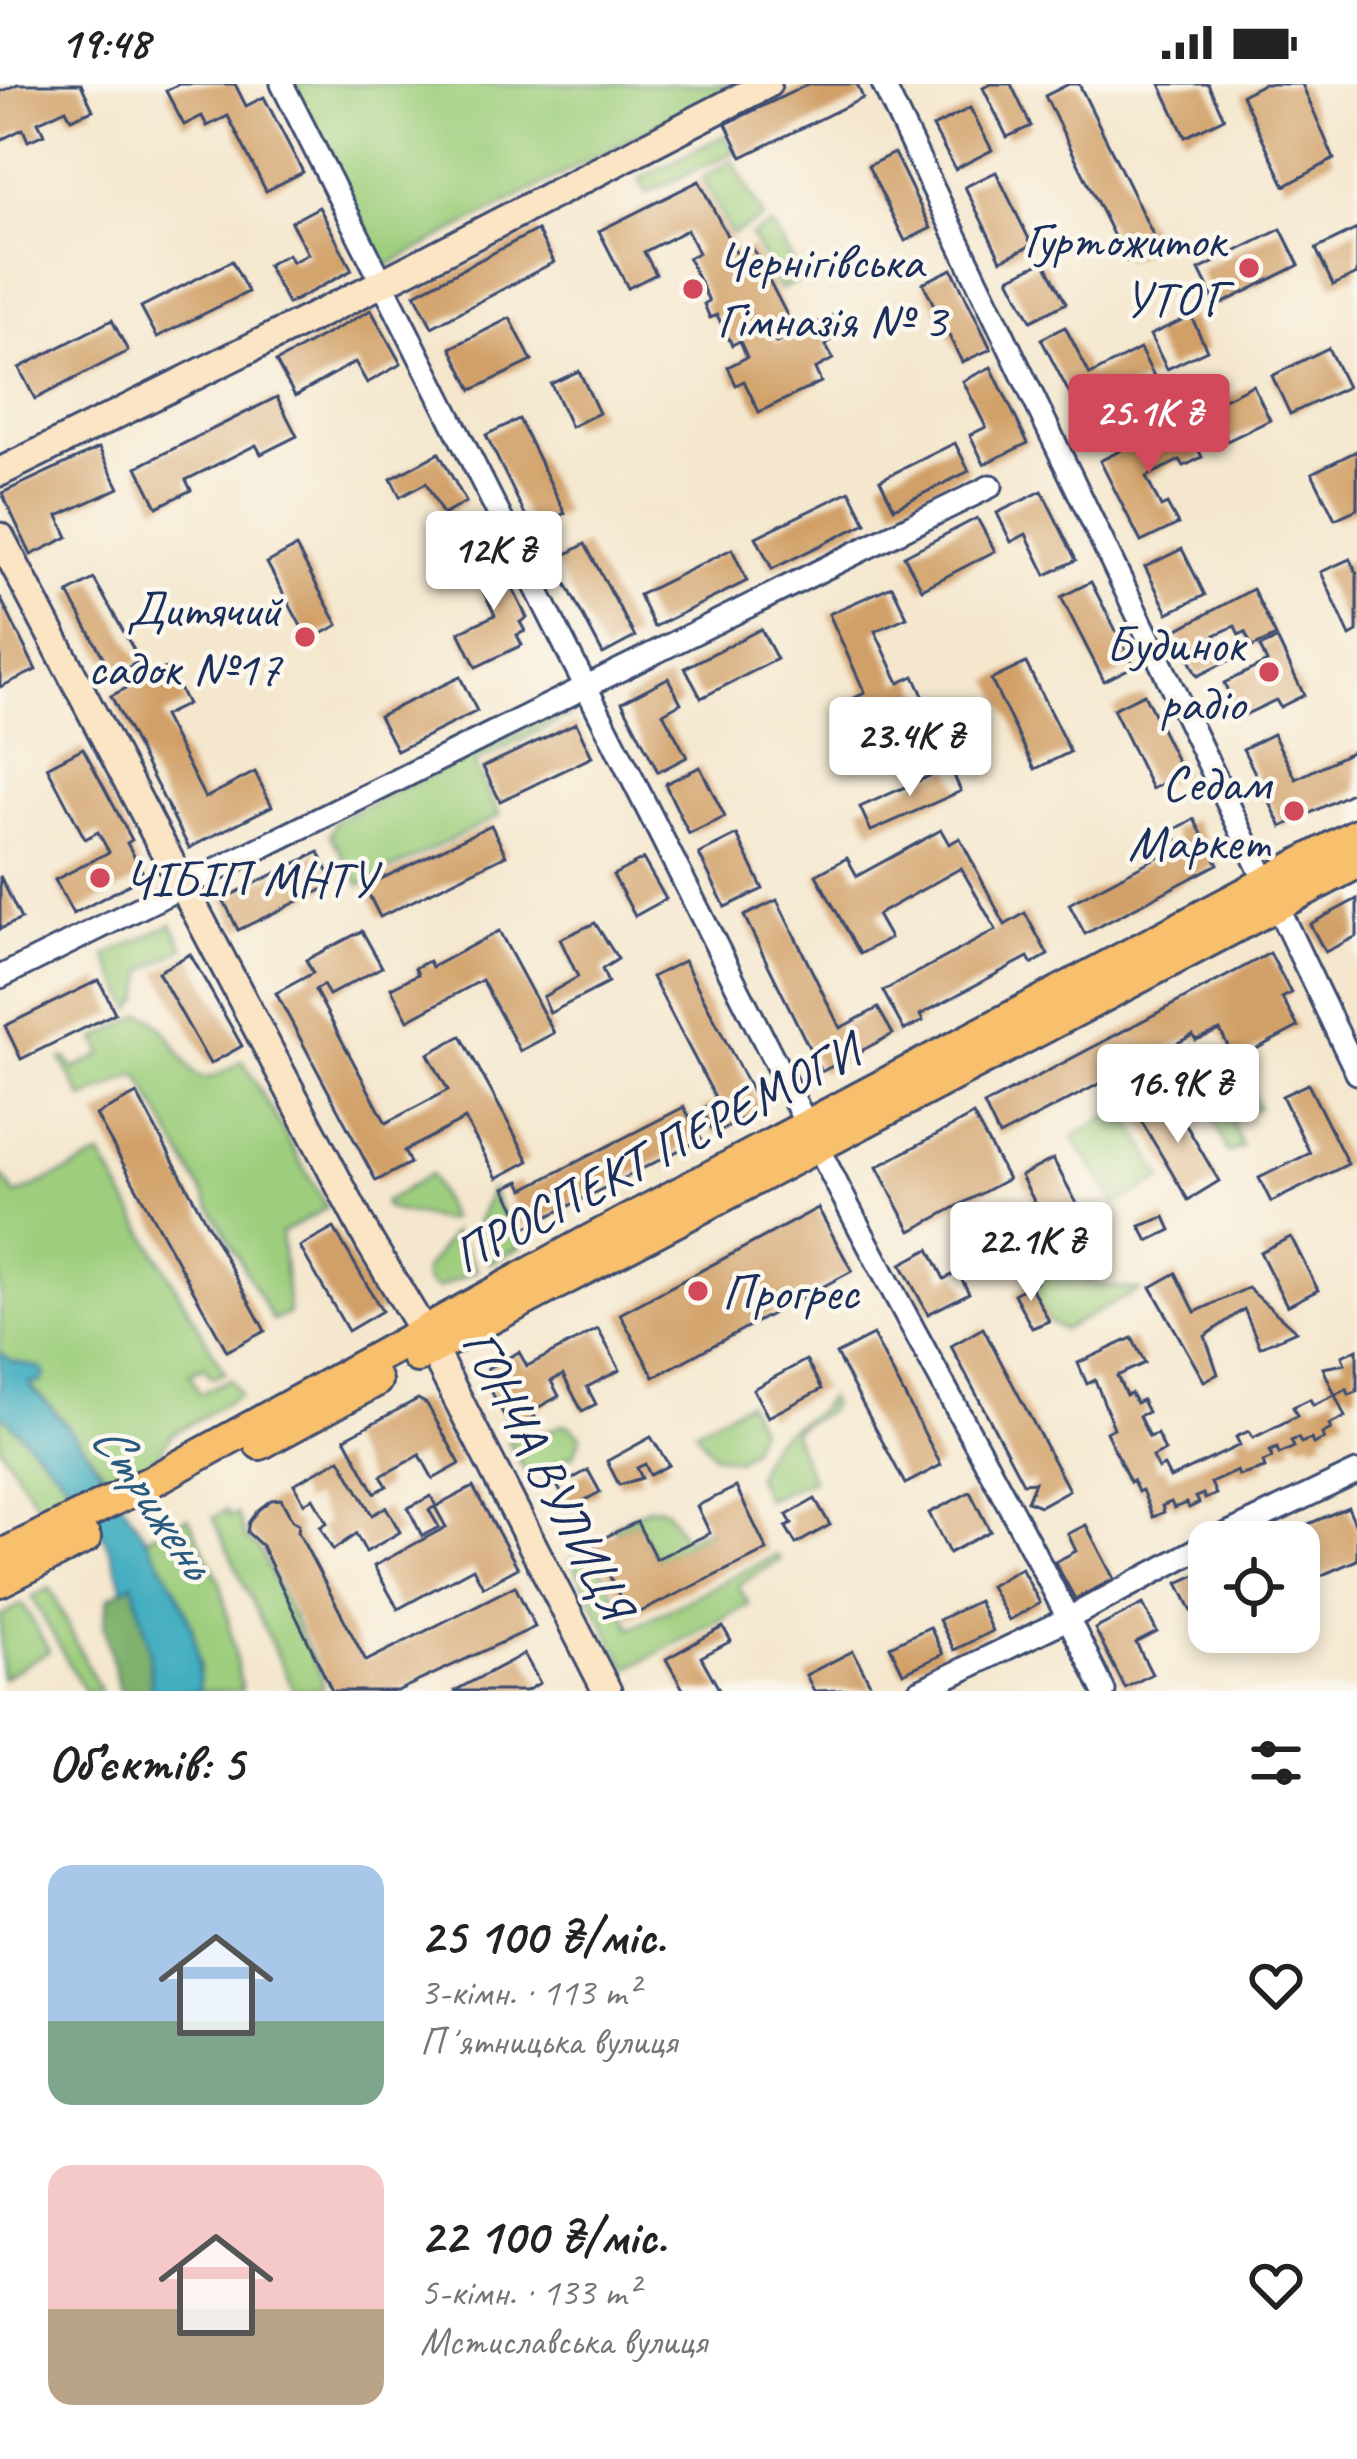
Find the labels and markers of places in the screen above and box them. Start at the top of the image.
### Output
place label: Гуртожиток УТОГ [1024,208,1235,331]
place label: Чернігівська Гімназія № 3 [717,229,949,352]
marker: Гуртожиток УТОГ [1236,255,1262,281]
marker: Чернігівська Гімназія № 3 [680,276,706,302]
pin: 25.1K ₴ [1038,374,1260,476]
pin: 12K ₴ [410,511,578,613]
place label: Дитячий садок №17 [88,577,284,700]
place label: Будинок радіо [1105,612,1248,735]
marker: Дитячий садок №17 [292,624,318,650]
marker: Будинок радіо [1256,659,1282,685]
pin: 23.4K ₴ [799,697,1021,799]
place label: Седам Маркет [1128,751,1273,874]
marker: Седам Маркет [1281,798,1307,824]
place label: ЧІБІП МНТУ [124,847,383,911]
marker: ЧІБІП МНТУ [87,865,113,891]
pin: 16.9K ₴ [1067,1044,1289,1146]
pin: 22.1K ₴ [920,1202,1142,1304]
place label: Прогрес [722,1260,861,1324]
marker: Прогрес [685,1278,711,1304]

